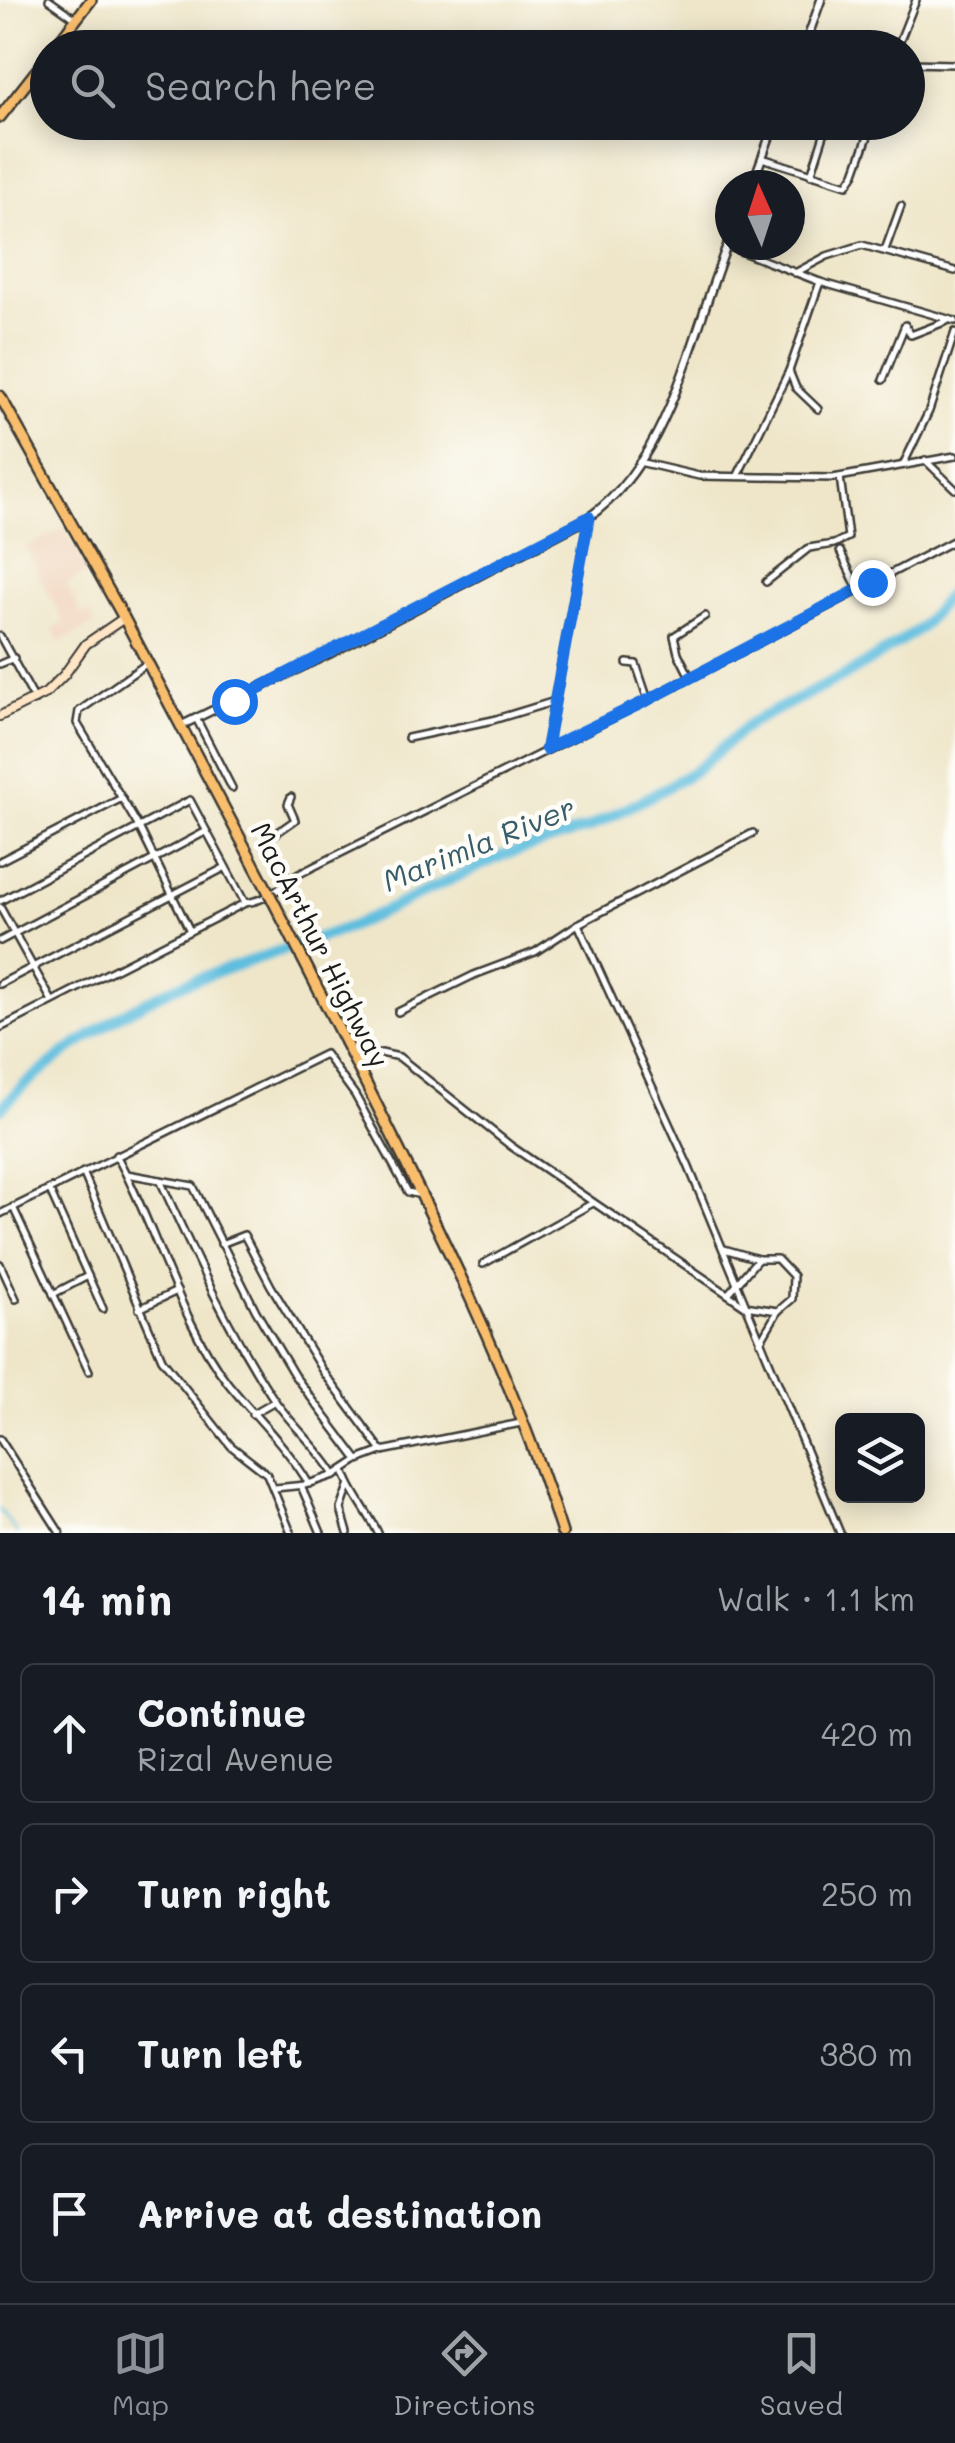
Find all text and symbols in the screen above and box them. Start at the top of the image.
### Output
search box [30,30,925,140]
icon: search [65,58,120,113]
text: Search here [145,60,376,110]
north arrow [715,170,805,260]
route end [850,560,896,606]
route start [212,679,258,725]
water label: Marimla River [376,786,581,900]
street label: MacArthur Highway [243,816,398,1073]
map controls [835,1413,925,1503]
button: layers [835,1413,925,1503]
text: 14 min [40,1571,172,1626]
text: Walk · 1.1 km [717,1577,915,1619]
text: Continue [137,1687,306,1737]
icon: ahead [42,1706,97,1761]
text: 420 m [821,1712,913,1754]
text: Rizal Avenue [137,1737,334,1779]
icon: right [42,1866,97,1921]
text: Turn right [137,1868,331,1918]
text: 250 m [821,1872,913,1914]
icon: left [42,2026,97,2081]
text: Turn left [137,2028,303,2078]
text: 380 m [819,2032,913,2074]
icon: arrive [42,2186,97,2241]
text: Arrive at destination [137,2188,542,2238]
tab: Map [112,2326,169,2422]
tab: Directions [393,2326,536,2422]
tab: Saved [760,2326,843,2422]

